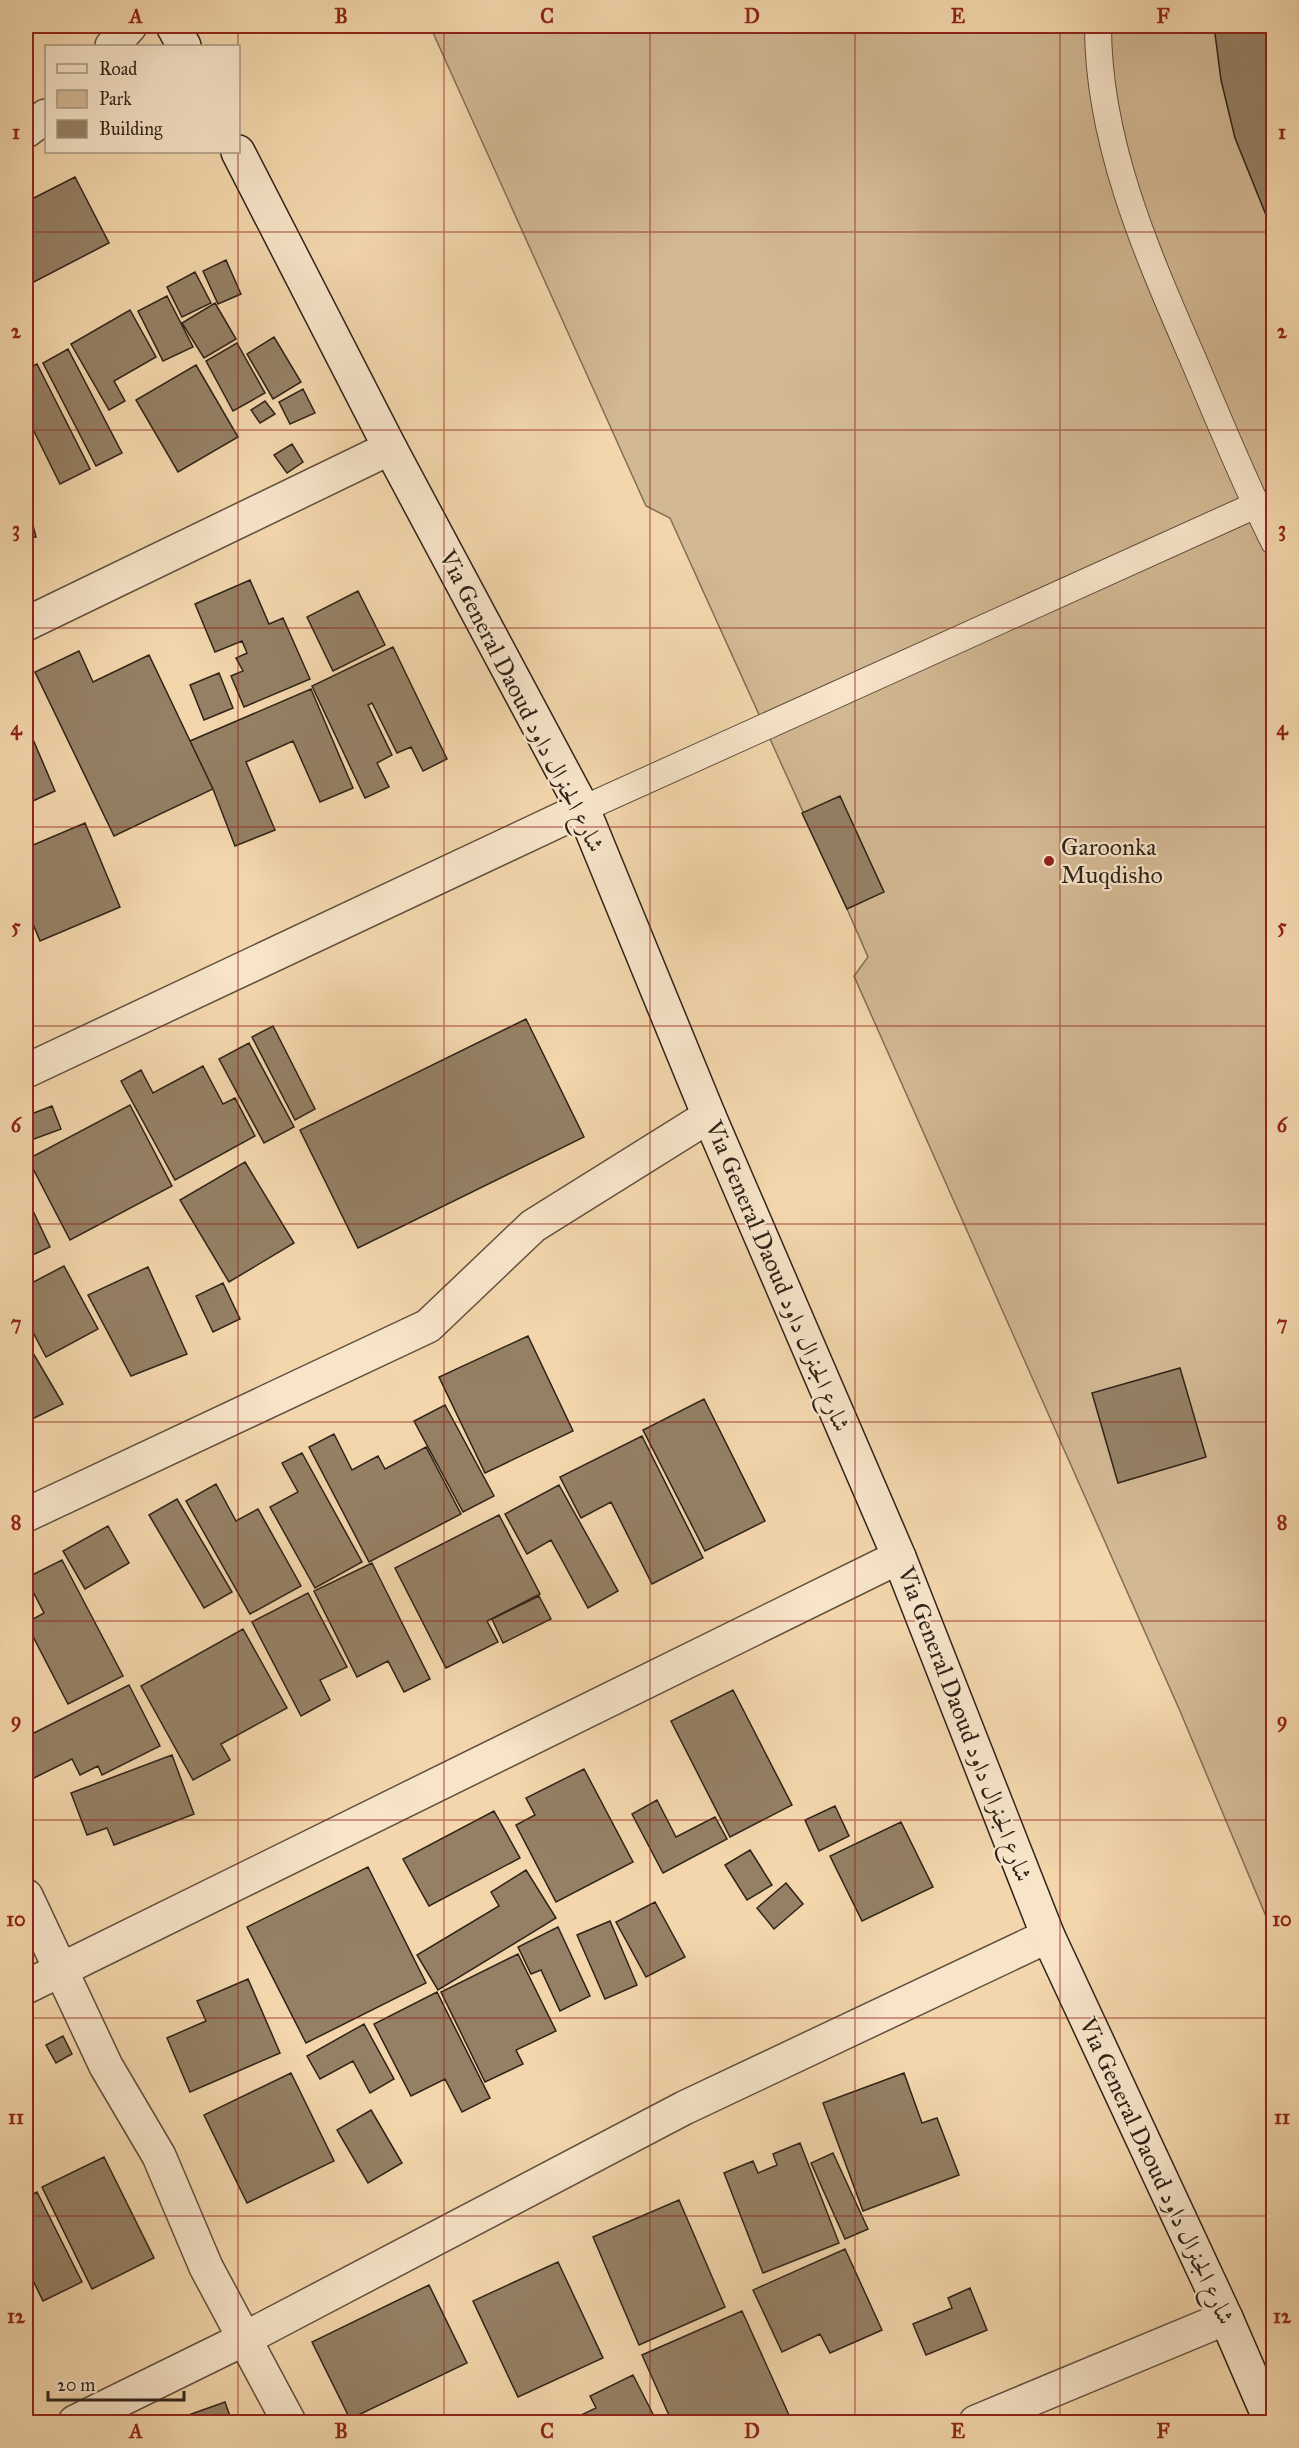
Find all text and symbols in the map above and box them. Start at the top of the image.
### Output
text: A [127,4,143,28]
text: B [334,4,348,28]
text: C [540,4,554,28]
text: D [744,4,760,28]
text: E [951,4,966,28]
text: F [1156,4,1170,28]
legend [45,45,240,153]
text: Road [99,58,137,80]
text: Park [99,88,132,110]
text: Building [99,118,163,141]
text: 1 [12,120,20,144]
text: 1 [1278,120,1286,144]
text: 2 [11,319,22,343]
text: 2 [1277,319,1288,343]
text: 3 [12,517,20,542]
text: 3 [1278,517,1286,542]
street label: Via General Daoud شارع الجنرال داود [428,544,611,859]
text: 4 [10,716,22,741]
text: 4 [1276,716,1288,741]
place label: Garoonka Muqdisho [1061,832,1163,890]
marker: Garoonka Muqdisho [1042,854,1056,868]
text: 5 [11,914,21,938]
text: 5 [1277,914,1287,938]
text: 6 [11,1113,23,1137]
text: 6 [1277,1113,1289,1137]
street label: Via General Daoud شارع الجنرال داود [694,1115,857,1438]
text: 7 [11,1311,22,1335]
text: 7 [1277,1311,1288,1335]
text: 8 [11,1510,21,1534]
text: 8 [1277,1510,1287,1534]
street label: Via General Daoud شارع الجنرال داود [886,1561,1039,1888]
text: 9 [11,1708,21,1733]
text: 9 [1277,1708,1287,1733]
text: 10 [6,1907,26,1931]
text: 10 [1272,1907,1292,1931]
street label: Via General Daoud شارع الجنرال داود [1068,2012,1241,2331]
text: 11 [8,2105,24,2129]
text: 11 [1274,2105,1290,2129]
text: 12 [7,2304,26,2328]
text: 12 [1273,2304,1292,2328]
scale bar [48,2364,184,2402]
text: 20 m [57,2374,95,2396]
text: A [127,2419,143,2443]
text: B [334,2419,348,2443]
text: C [540,2419,554,2443]
text: D [744,2419,760,2443]
text: E [951,2419,966,2443]
text: F [1156,2419,1170,2443]

